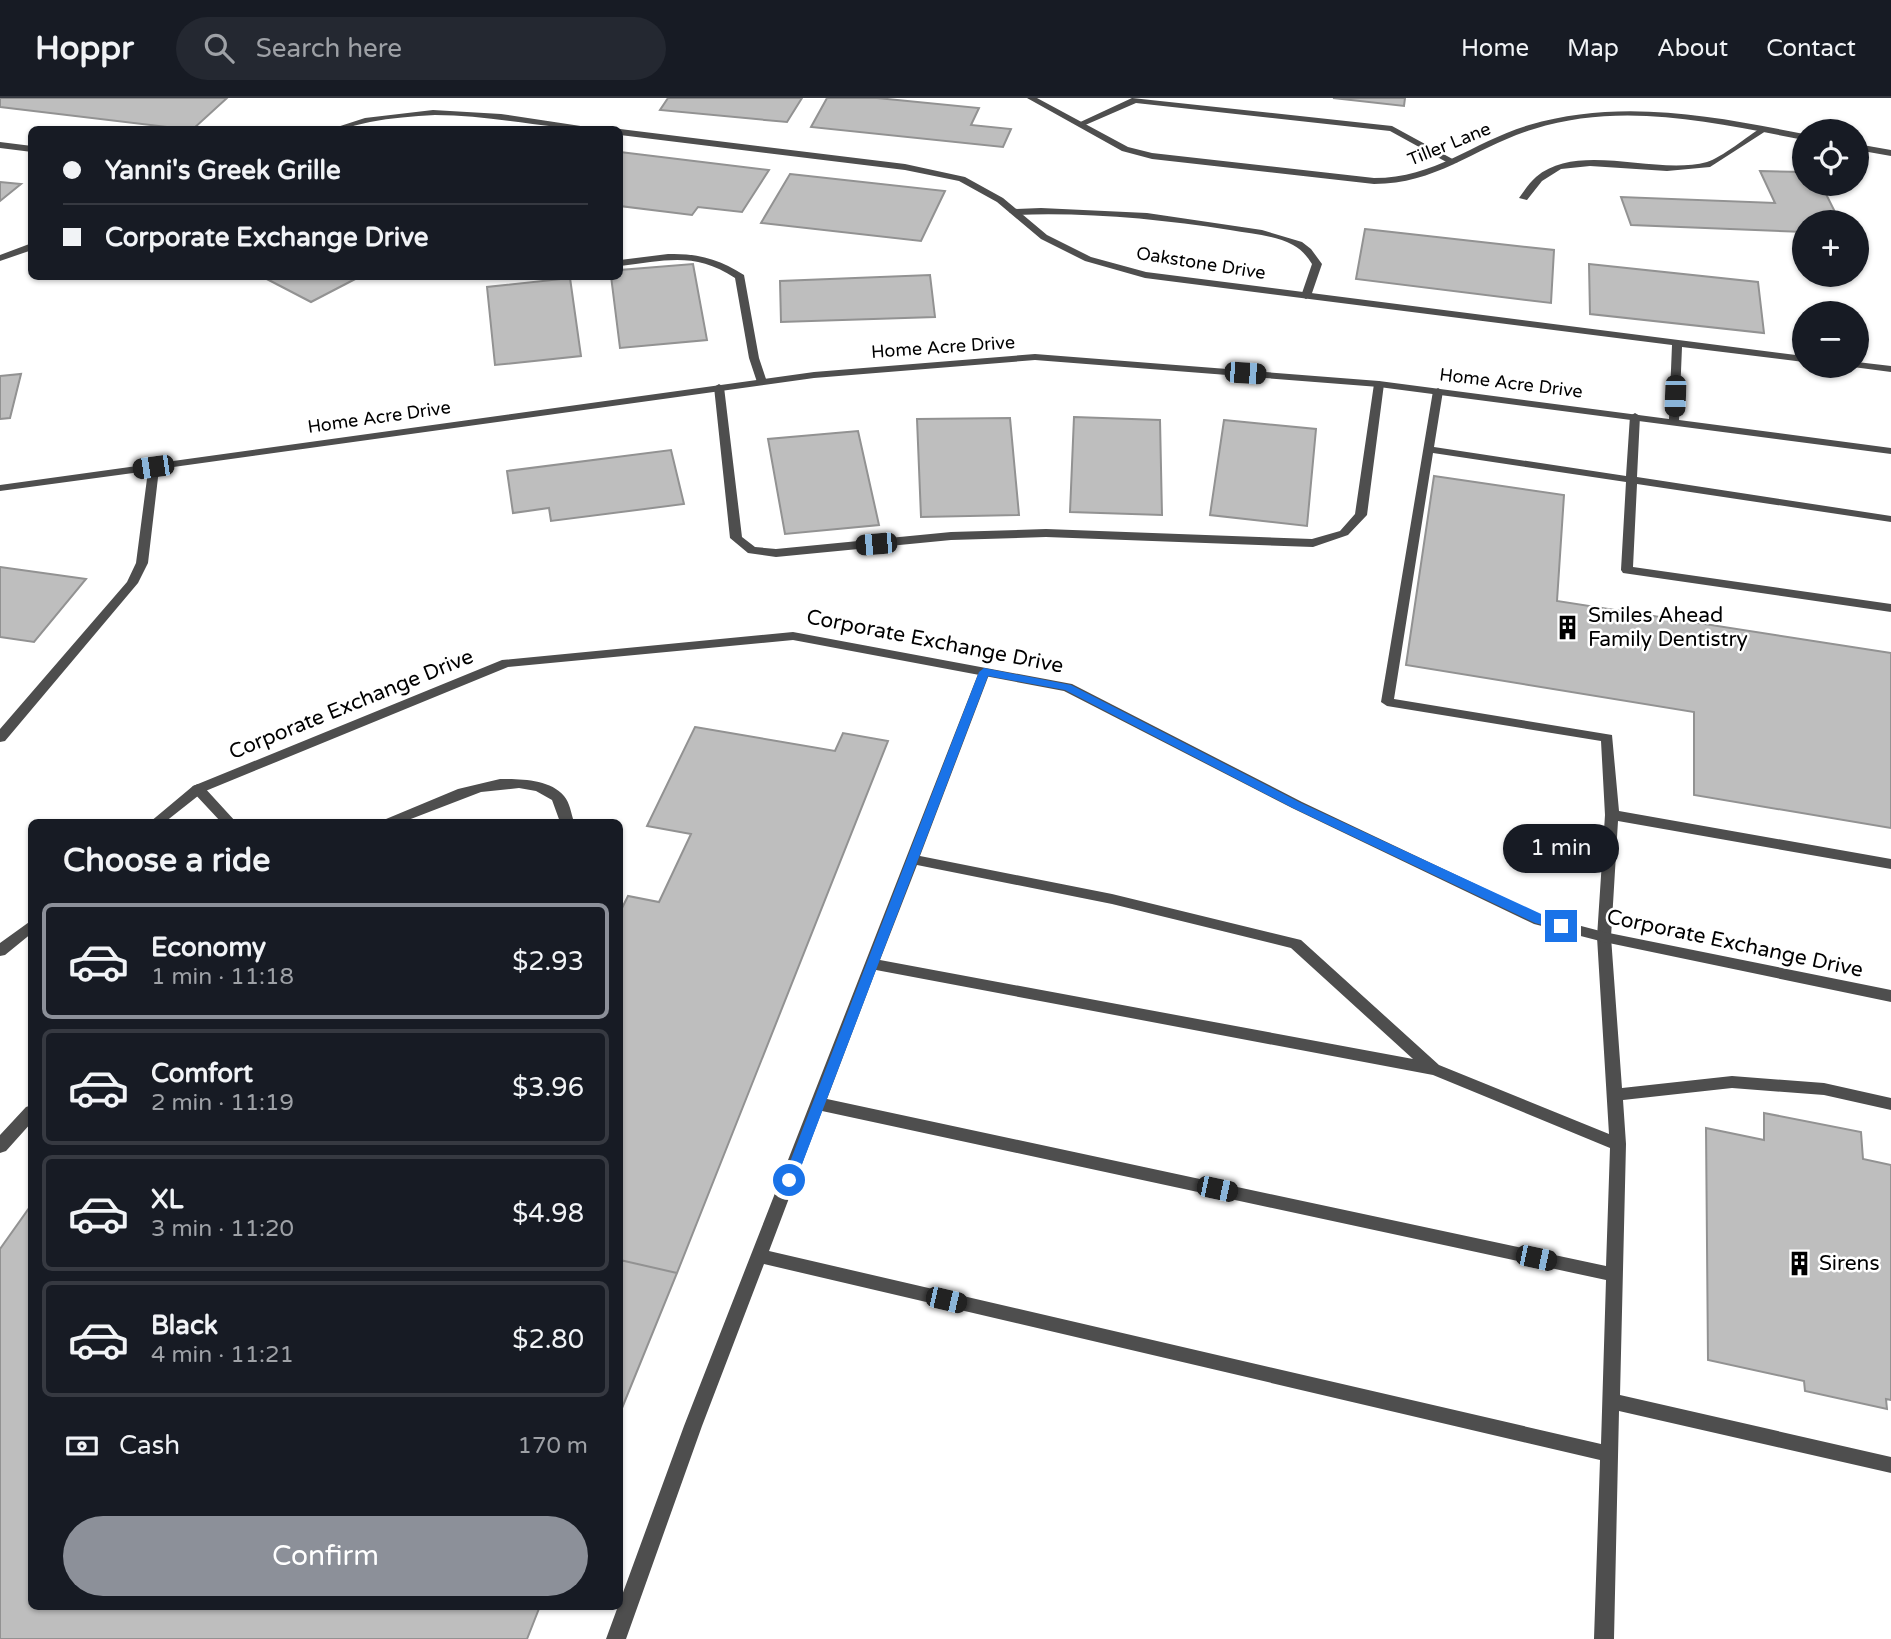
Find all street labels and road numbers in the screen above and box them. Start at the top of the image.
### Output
street label: Tiller Lane [1404,117,1494,171]
street label: Oakstone Drive [1135,242,1267,284]
street label: Home Acre Drive [870,331,1016,363]
street label: Home Acre Drive [1438,363,1584,403]
street label: Home Acre Drive [306,396,452,438]
street label: Corporate Exchange Drive [804,604,1066,679]
street label: Corporate Exchange Drive [225,644,477,765]
street label: Corporate Exchange Drive [1605,904,1865,983]

